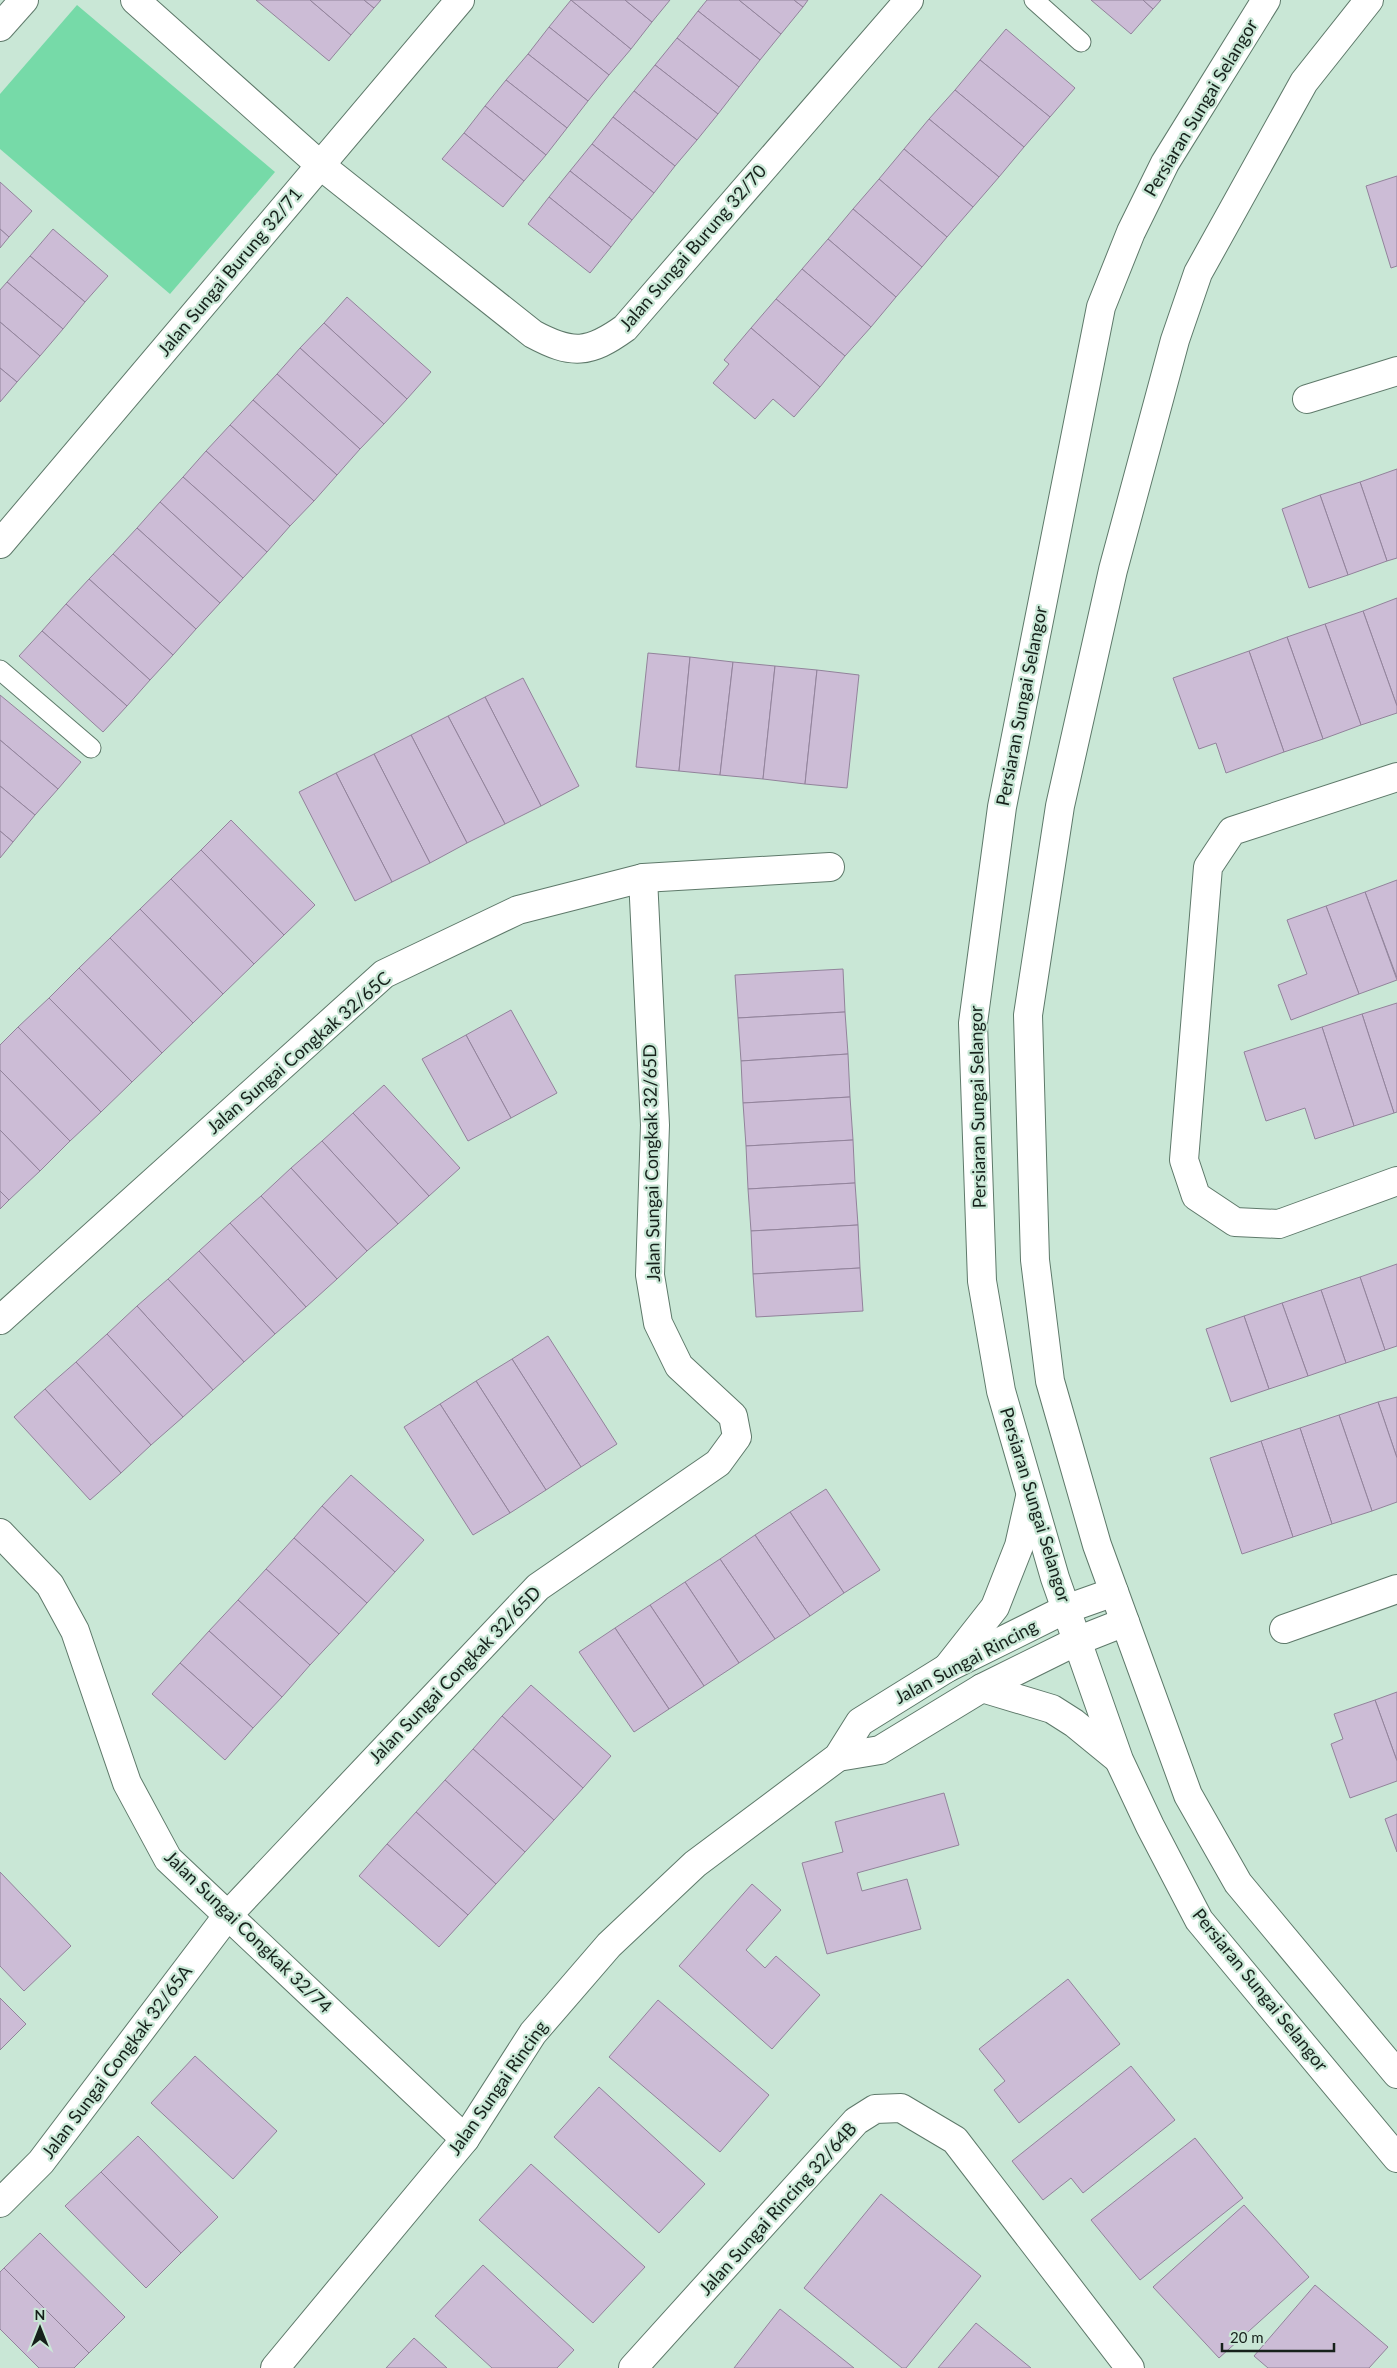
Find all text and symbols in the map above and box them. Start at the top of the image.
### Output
street label: Persiaran Sungai Selangor [1139,15,1262,200]
street label: Jalan Sungai Burung 32/70 [614,160,770,335]
street label: Jalan Sungai Burung 32/71 [152,183,306,360]
street label: Persiaran Sungai Selangor [991,604,1051,807]
street label: Jalan Sungai Congkak 32/65C [202,966,395,1138]
street label: Persiaran Sungai Selangor [964,1005,990,1209]
street label: Jalan Sungai Congkak 32/65D [638,1044,664,1282]
street label: Persiaran Sungai Selangor [996,1405,1076,1605]
street label: Jalan Sungai Congkak 32/65D [364,1581,545,1767]
street label: Jalan Sungai Rincing [890,1614,1041,1708]
street label: Jalan Sungai Congkak 32/74 [160,1846,337,2017]
street label: Persiaran Sungai Selangor [1188,1904,1333,2075]
street label: Jalan Sungai Congkak 32/65A [36,1960,197,2162]
street label: Jalan Sungai Rincing [443,2016,552,2159]
street label: Jalan Sungai Rincing 32/64B [694,2117,861,2299]
north arrow [15,2303,65,2353]
text: N [35,2306,45,2323]
scale bar [1222,2320,1334,2352]
text: 20 m [1230,2328,1264,2346]

